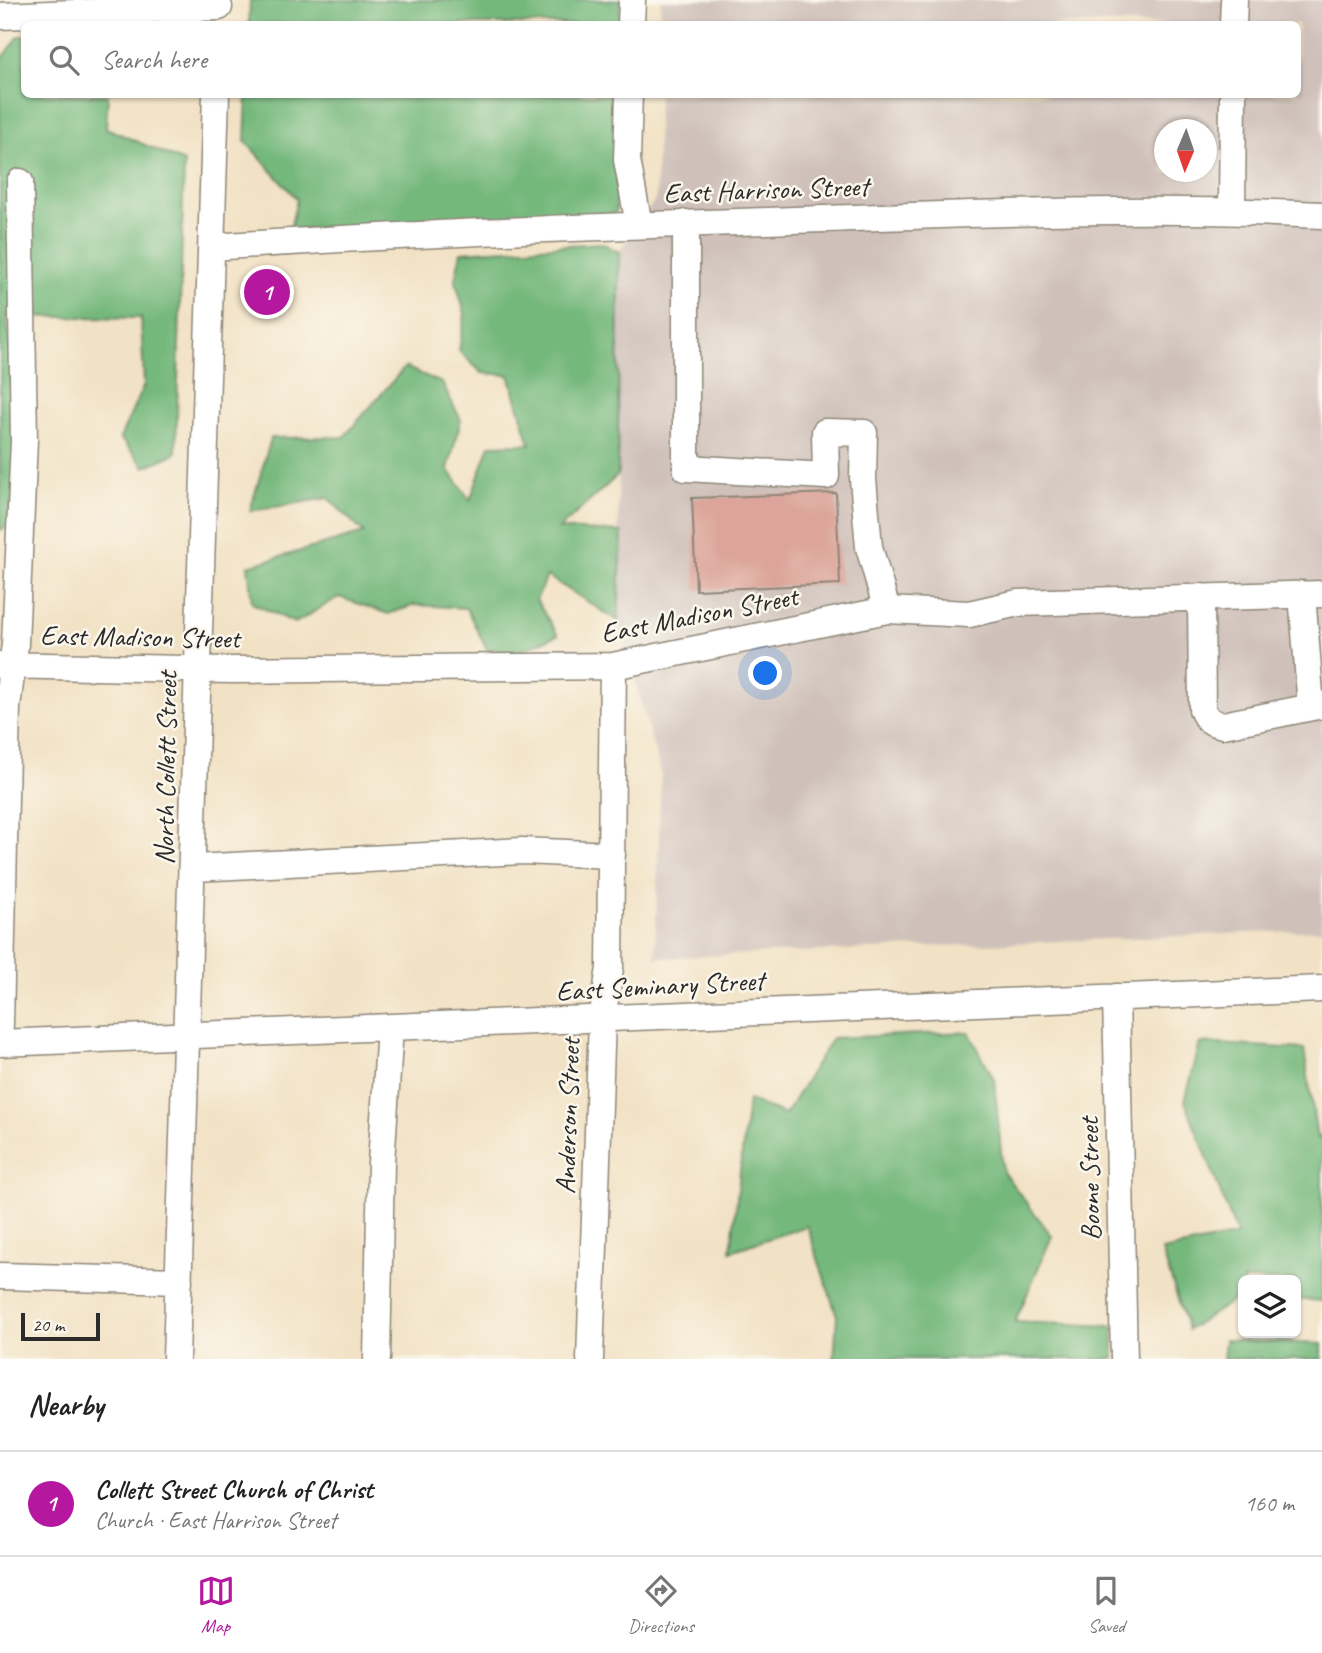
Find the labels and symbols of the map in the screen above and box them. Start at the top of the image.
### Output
north arrow [1154,119,1217,182]
street label: East Harrison Street [663,168,873,211]
pin: 1 [244,266,290,318]
street label: East Madison Street [598,578,803,651]
street label: East Madison Street [40,617,243,656]
your location [748,656,782,690]
street label: North Collett Street [146,668,185,865]
street label: East Seminary Street [555,962,769,1008]
street label: Anderson Street [547,1035,588,1194]
street label: Boone Street [1071,1114,1108,1241]
scale bar [21,1310,100,1342]

